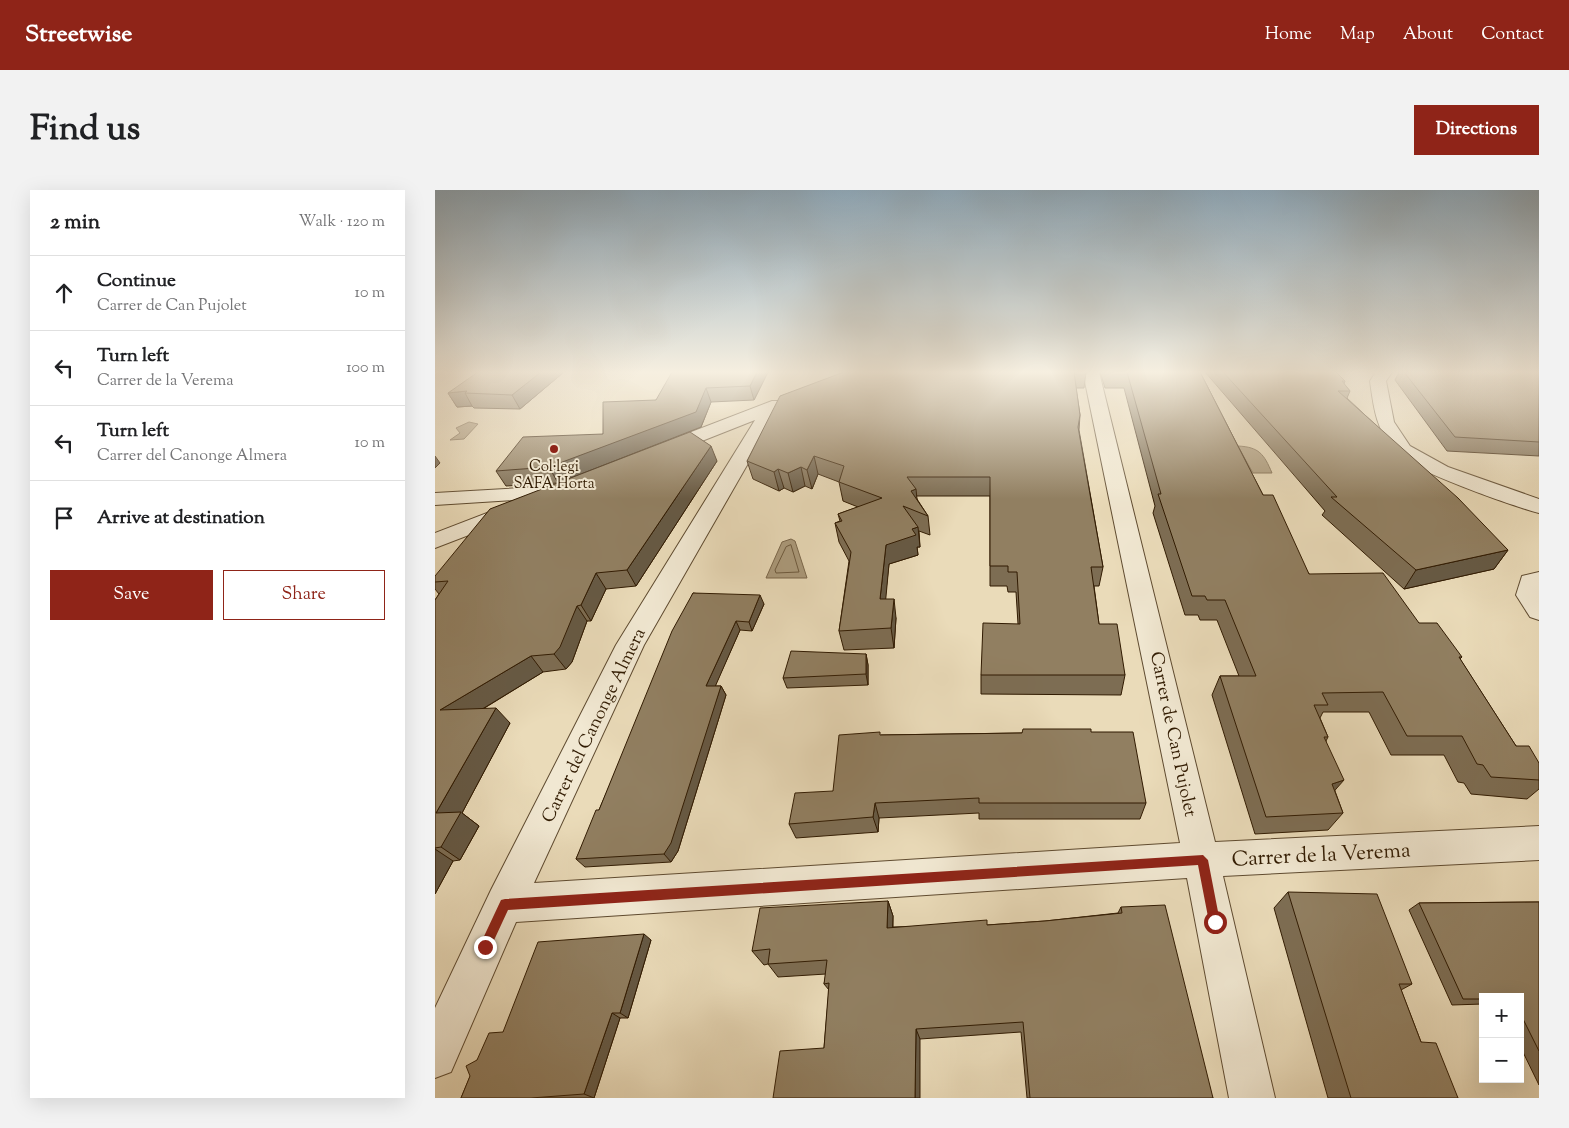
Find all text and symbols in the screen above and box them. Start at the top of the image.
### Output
text: Streetwise [25,18,132,52]
text: Home [1265,22,1312,48]
text: Map [1340,22,1375,48]
text: About [1403,22,1453,48]
text: Contact [1481,22,1544,48]
text: Find us [30,105,140,156]
button: Directions [1414,105,1539,155]
text: 2 min [50,208,100,238]
text: Walk · 120 m [299,211,385,234]
text: Continue [97,268,176,295]
icon: ahead [50,279,78,307]
text: 10 m [355,282,385,305]
text: Carrer de Can Pujolet [97,295,247,318]
text: Turn left [97,343,169,370]
icon: left [50,354,78,382]
text: 100 m [346,357,385,380]
text: Carrer de la Verema [97,370,234,393]
text: Turn left [97,418,169,445]
icon: left [50,429,78,457]
text: 10 m [355,432,385,455]
marker: Col·legi SAFA Horta [548,443,560,455]
text: Carrer del Canonge Almera [97,445,287,468]
place label: Col·legi SAFA Horta [513,457,595,495]
icon: arrive [50,504,78,532]
text: Arrive at destination [97,505,265,532]
button: Save [50,570,213,620]
button: Share [223,570,385,620]
street label: Carrer del Canonge Almera [536,624,653,828]
street label: Carrer de Can Pujolet [1142,649,1202,819]
street label: Carrer de la Verema [1231,836,1412,876]
route start [1204,911,1227,934]
route end [474,936,497,959]
map controls [1479,993,1524,1083]
button: + [1479,993,1524,1038]
button: − [1479,1038,1524,1083]

